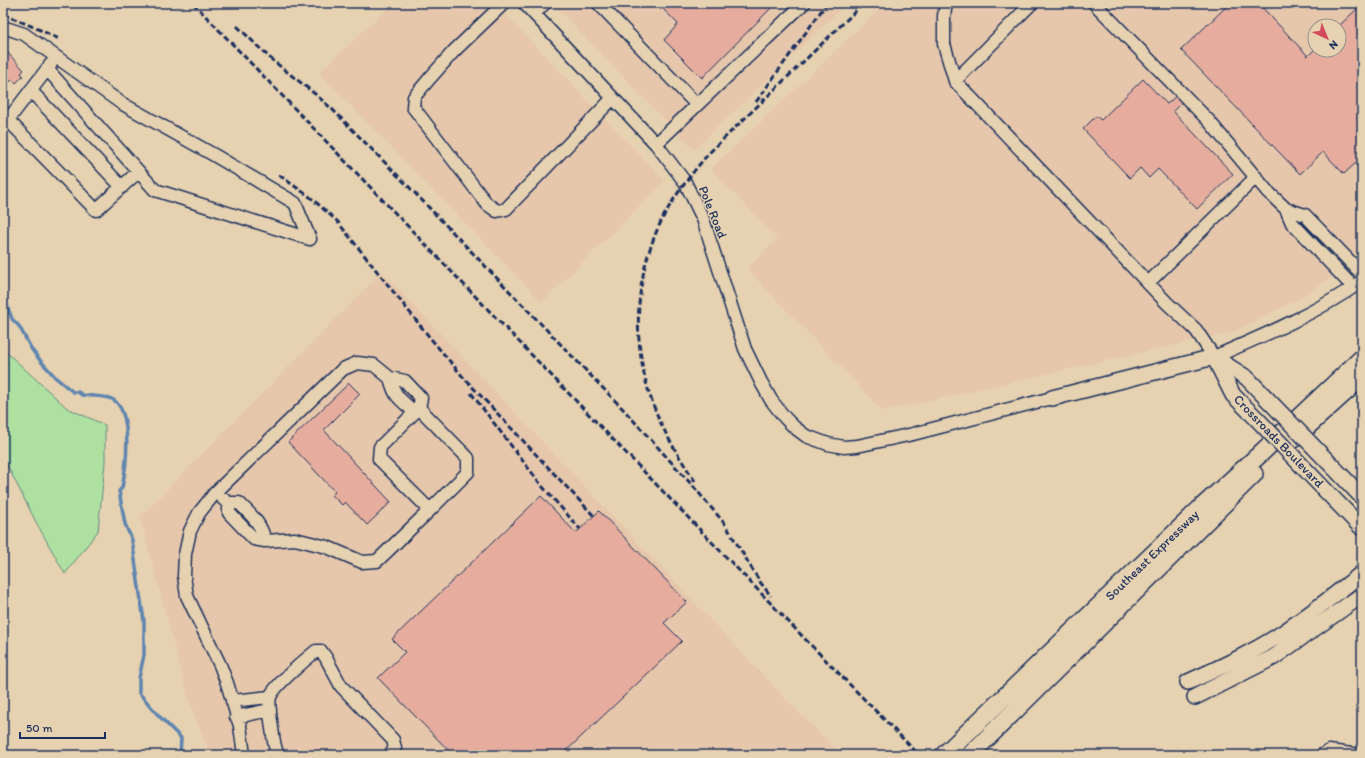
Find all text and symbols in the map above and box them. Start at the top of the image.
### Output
north arrow [1307,18,1347,58]
text: N [1326,38,1341,52]
street label: Pole Road [696,184,730,240]
street label: Crossroads Boulevard [1231,391,1327,491]
street label: Southeast Expressway [1102,507,1202,603]
scale bar [20,714,105,740]
text: 50 m [26,721,52,735]

